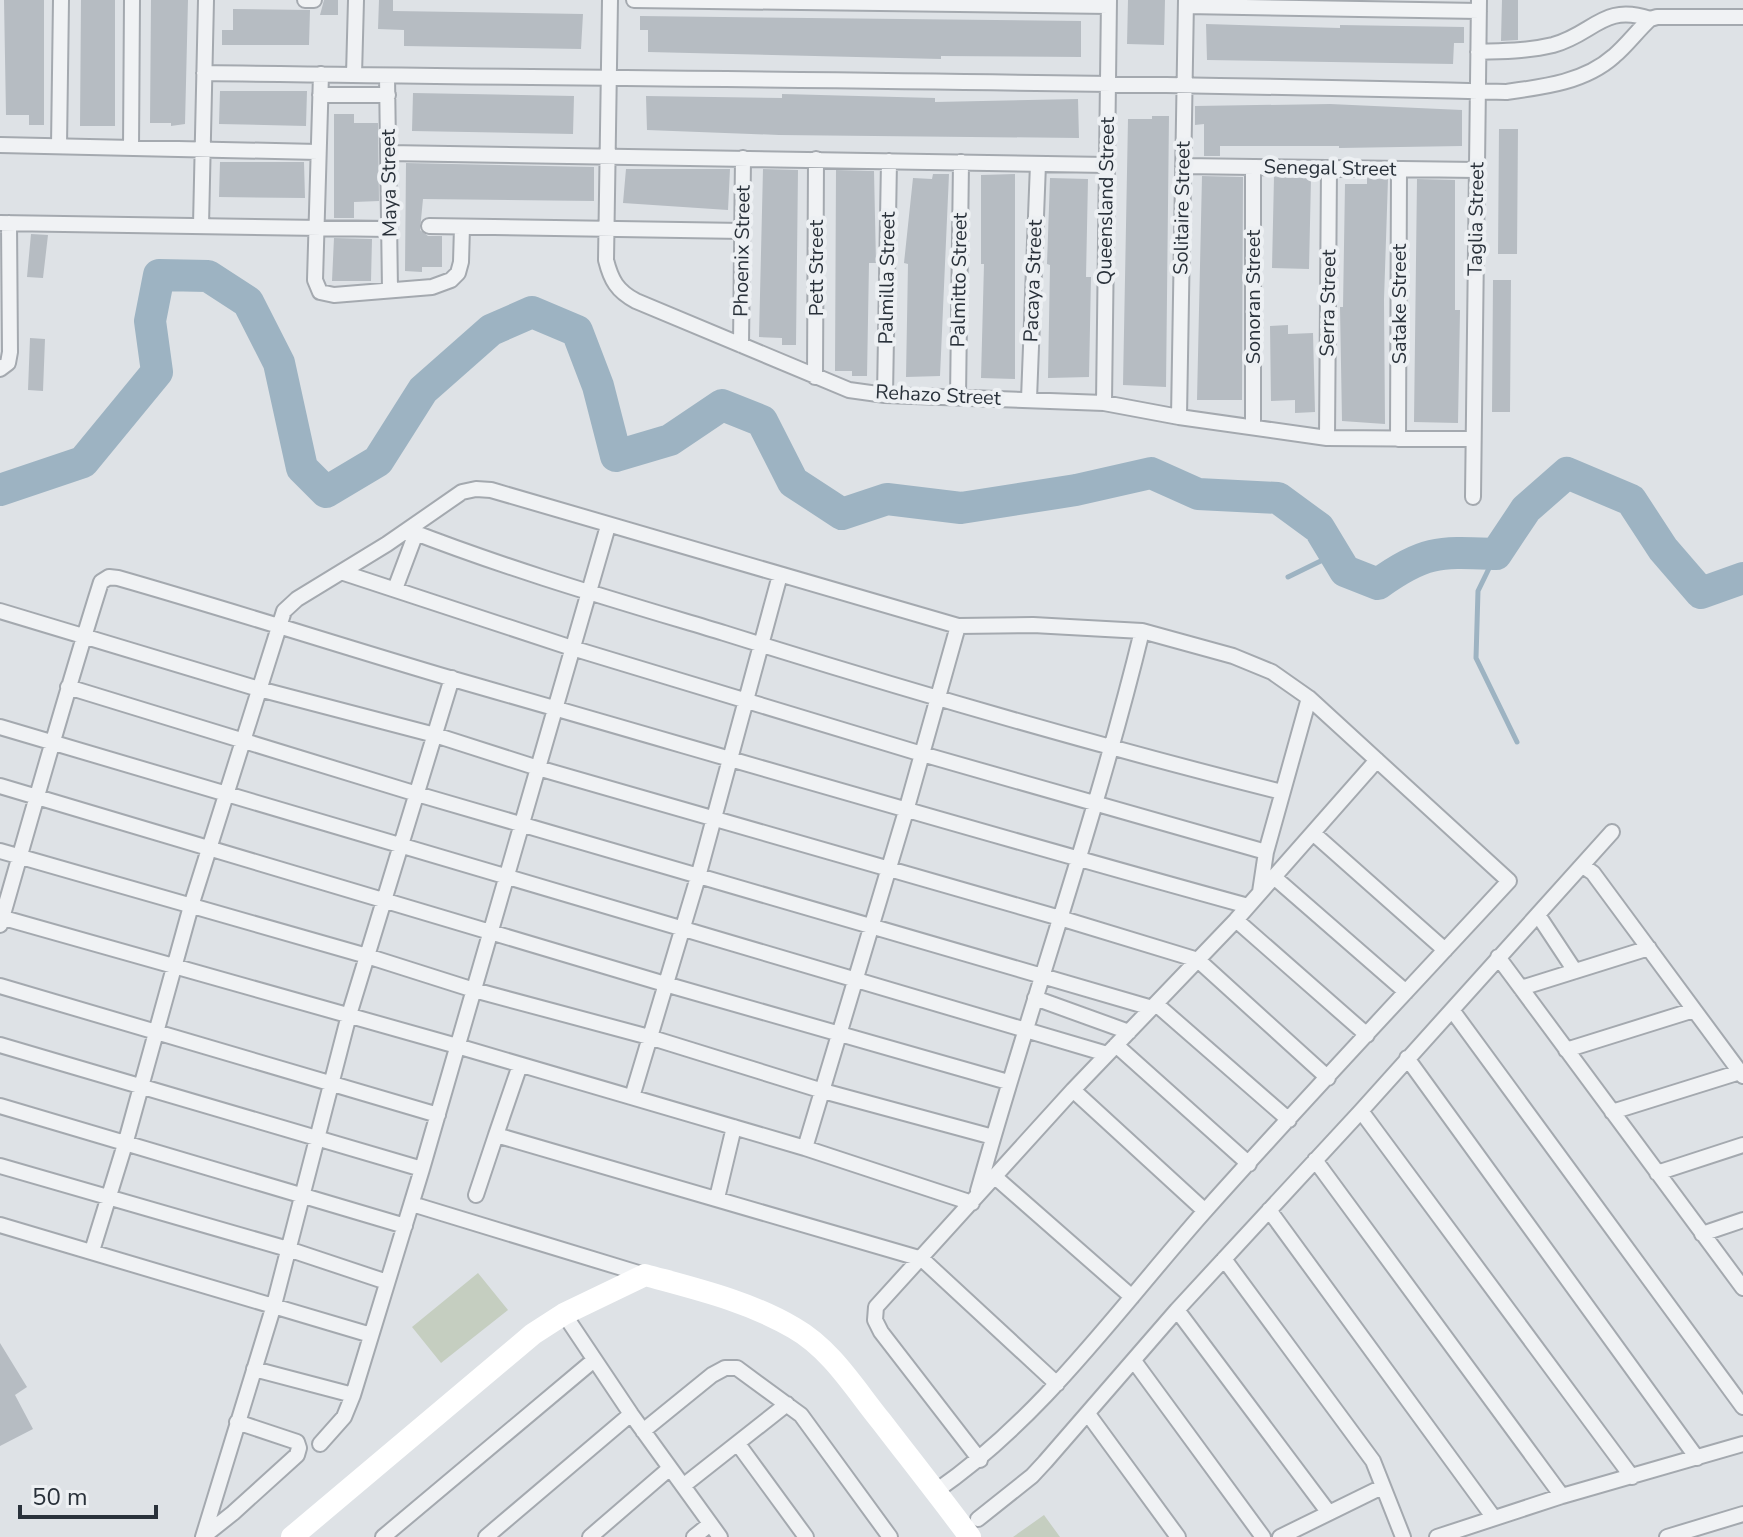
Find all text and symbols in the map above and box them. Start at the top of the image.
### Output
street label: Queensland Street [1091,116,1121,285]
street label: Maya Street [375,128,403,237]
street label: Solitaire Street [1167,140,1197,275]
street label: Senegal Street [1263,153,1398,183]
street label: Taglia Street [1462,161,1491,276]
street label: Phoenix Street [727,184,757,317]
street label: Palmilla Street [872,210,902,345]
street label: Palmitto Street [944,211,974,348]
street label: Pacaya Street [1017,218,1049,343]
street label: Pett Street [803,219,830,316]
street label: Sonoran Street [1240,229,1267,364]
street label: Satake Street [1386,243,1413,364]
street label: Serra Street [1314,248,1342,357]
street label: Rehazo Street [875,378,1002,412]
scale bar [20,1469,156,1519]
text: 50 m [32,1481,88,1513]

